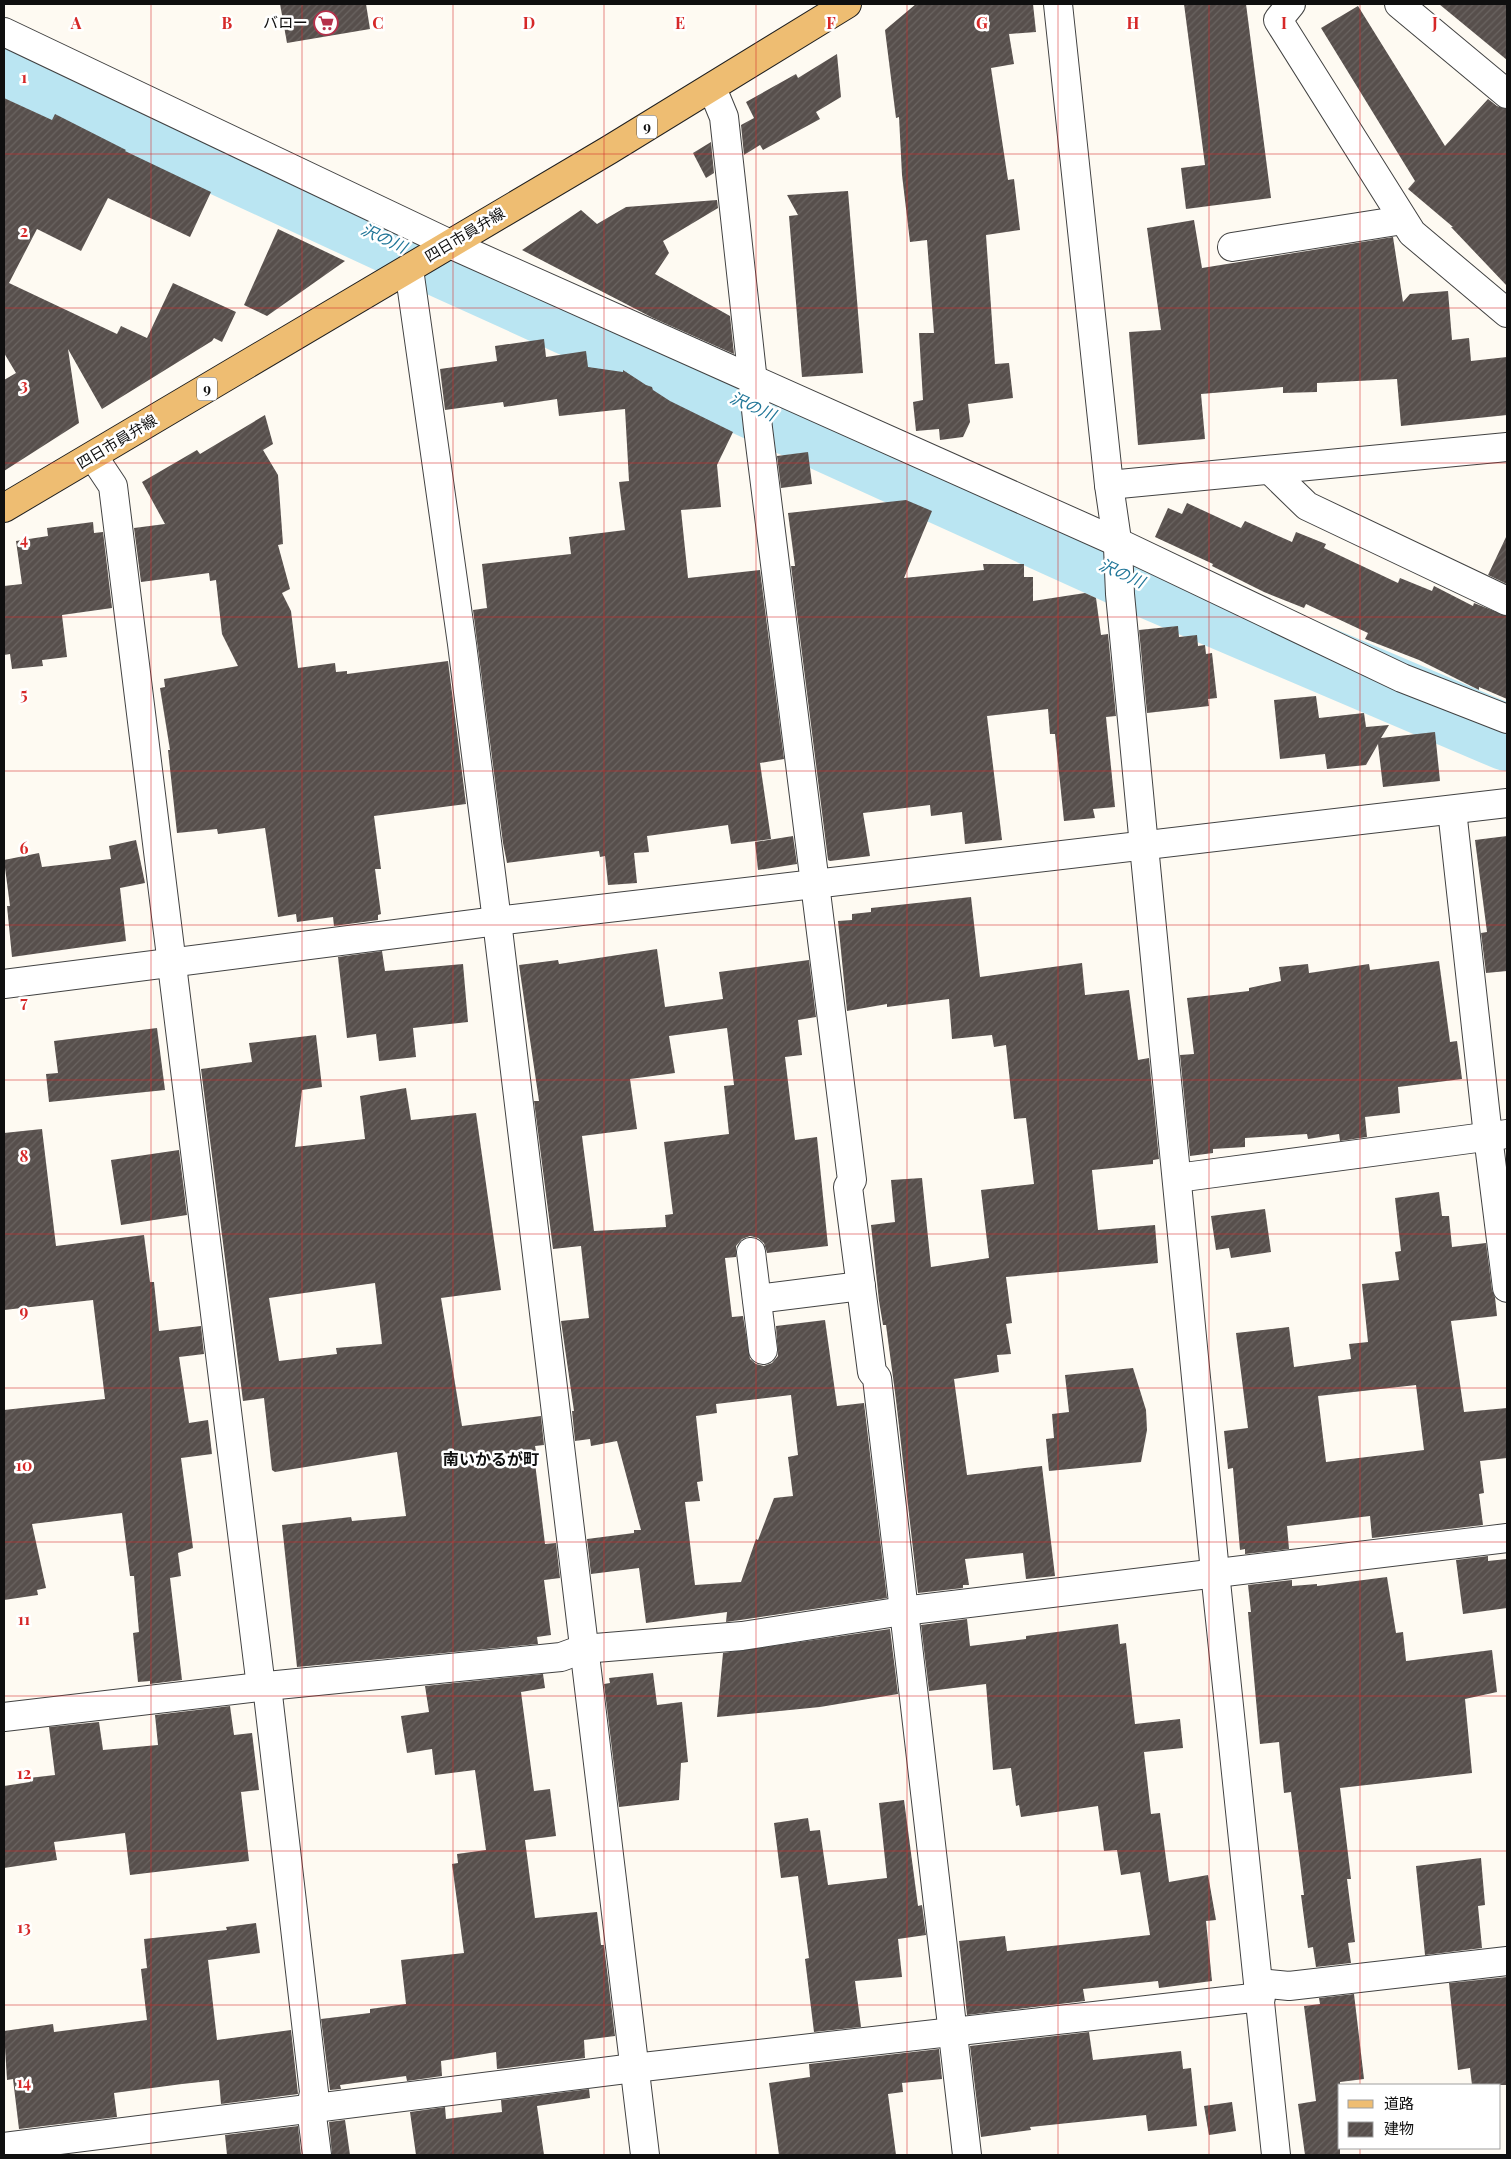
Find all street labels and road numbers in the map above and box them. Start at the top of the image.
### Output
road number: 9 [637,115,657,138]
street label: 四日市員弁線 [421,202,508,266]
road number: 9 [197,378,217,400]
street label: 四日市員弁線 [73,409,160,473]

